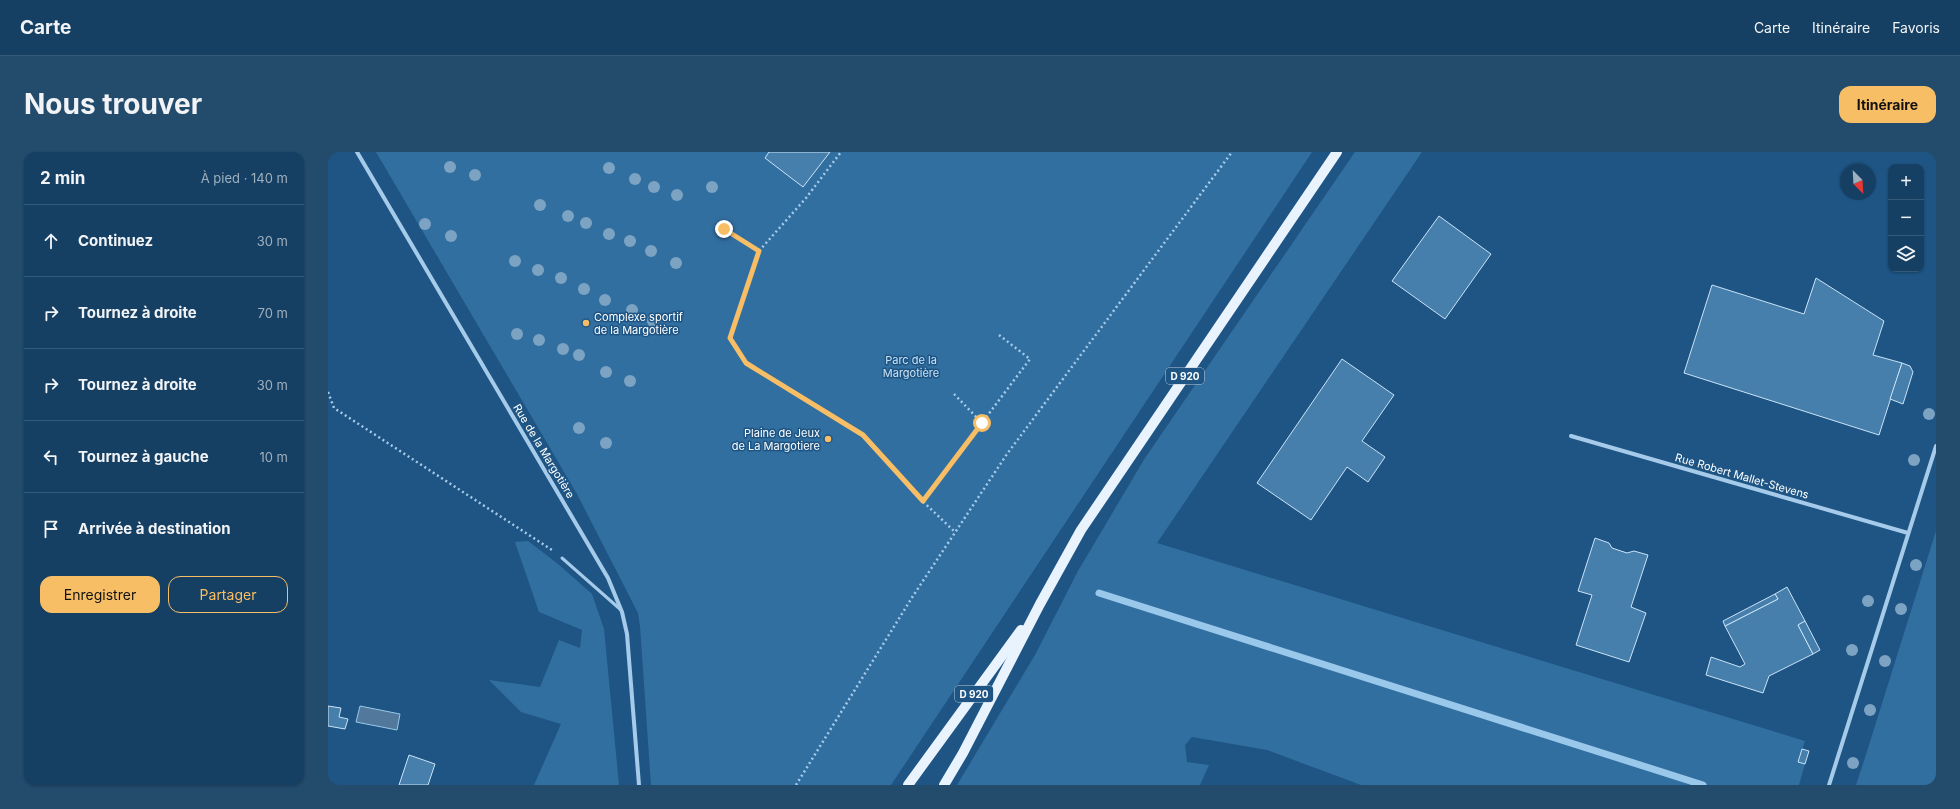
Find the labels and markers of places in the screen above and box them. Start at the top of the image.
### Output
place label: Complexe sportif de la Margotière [594,310,683,337]
marker: Complexe sportif de la Margotière [581,318,591,328]
place label: Plaine de Jeux de La Margotiere [732,426,820,453]
marker: Plaine de Jeux de La Margotiere [823,434,833,444]

